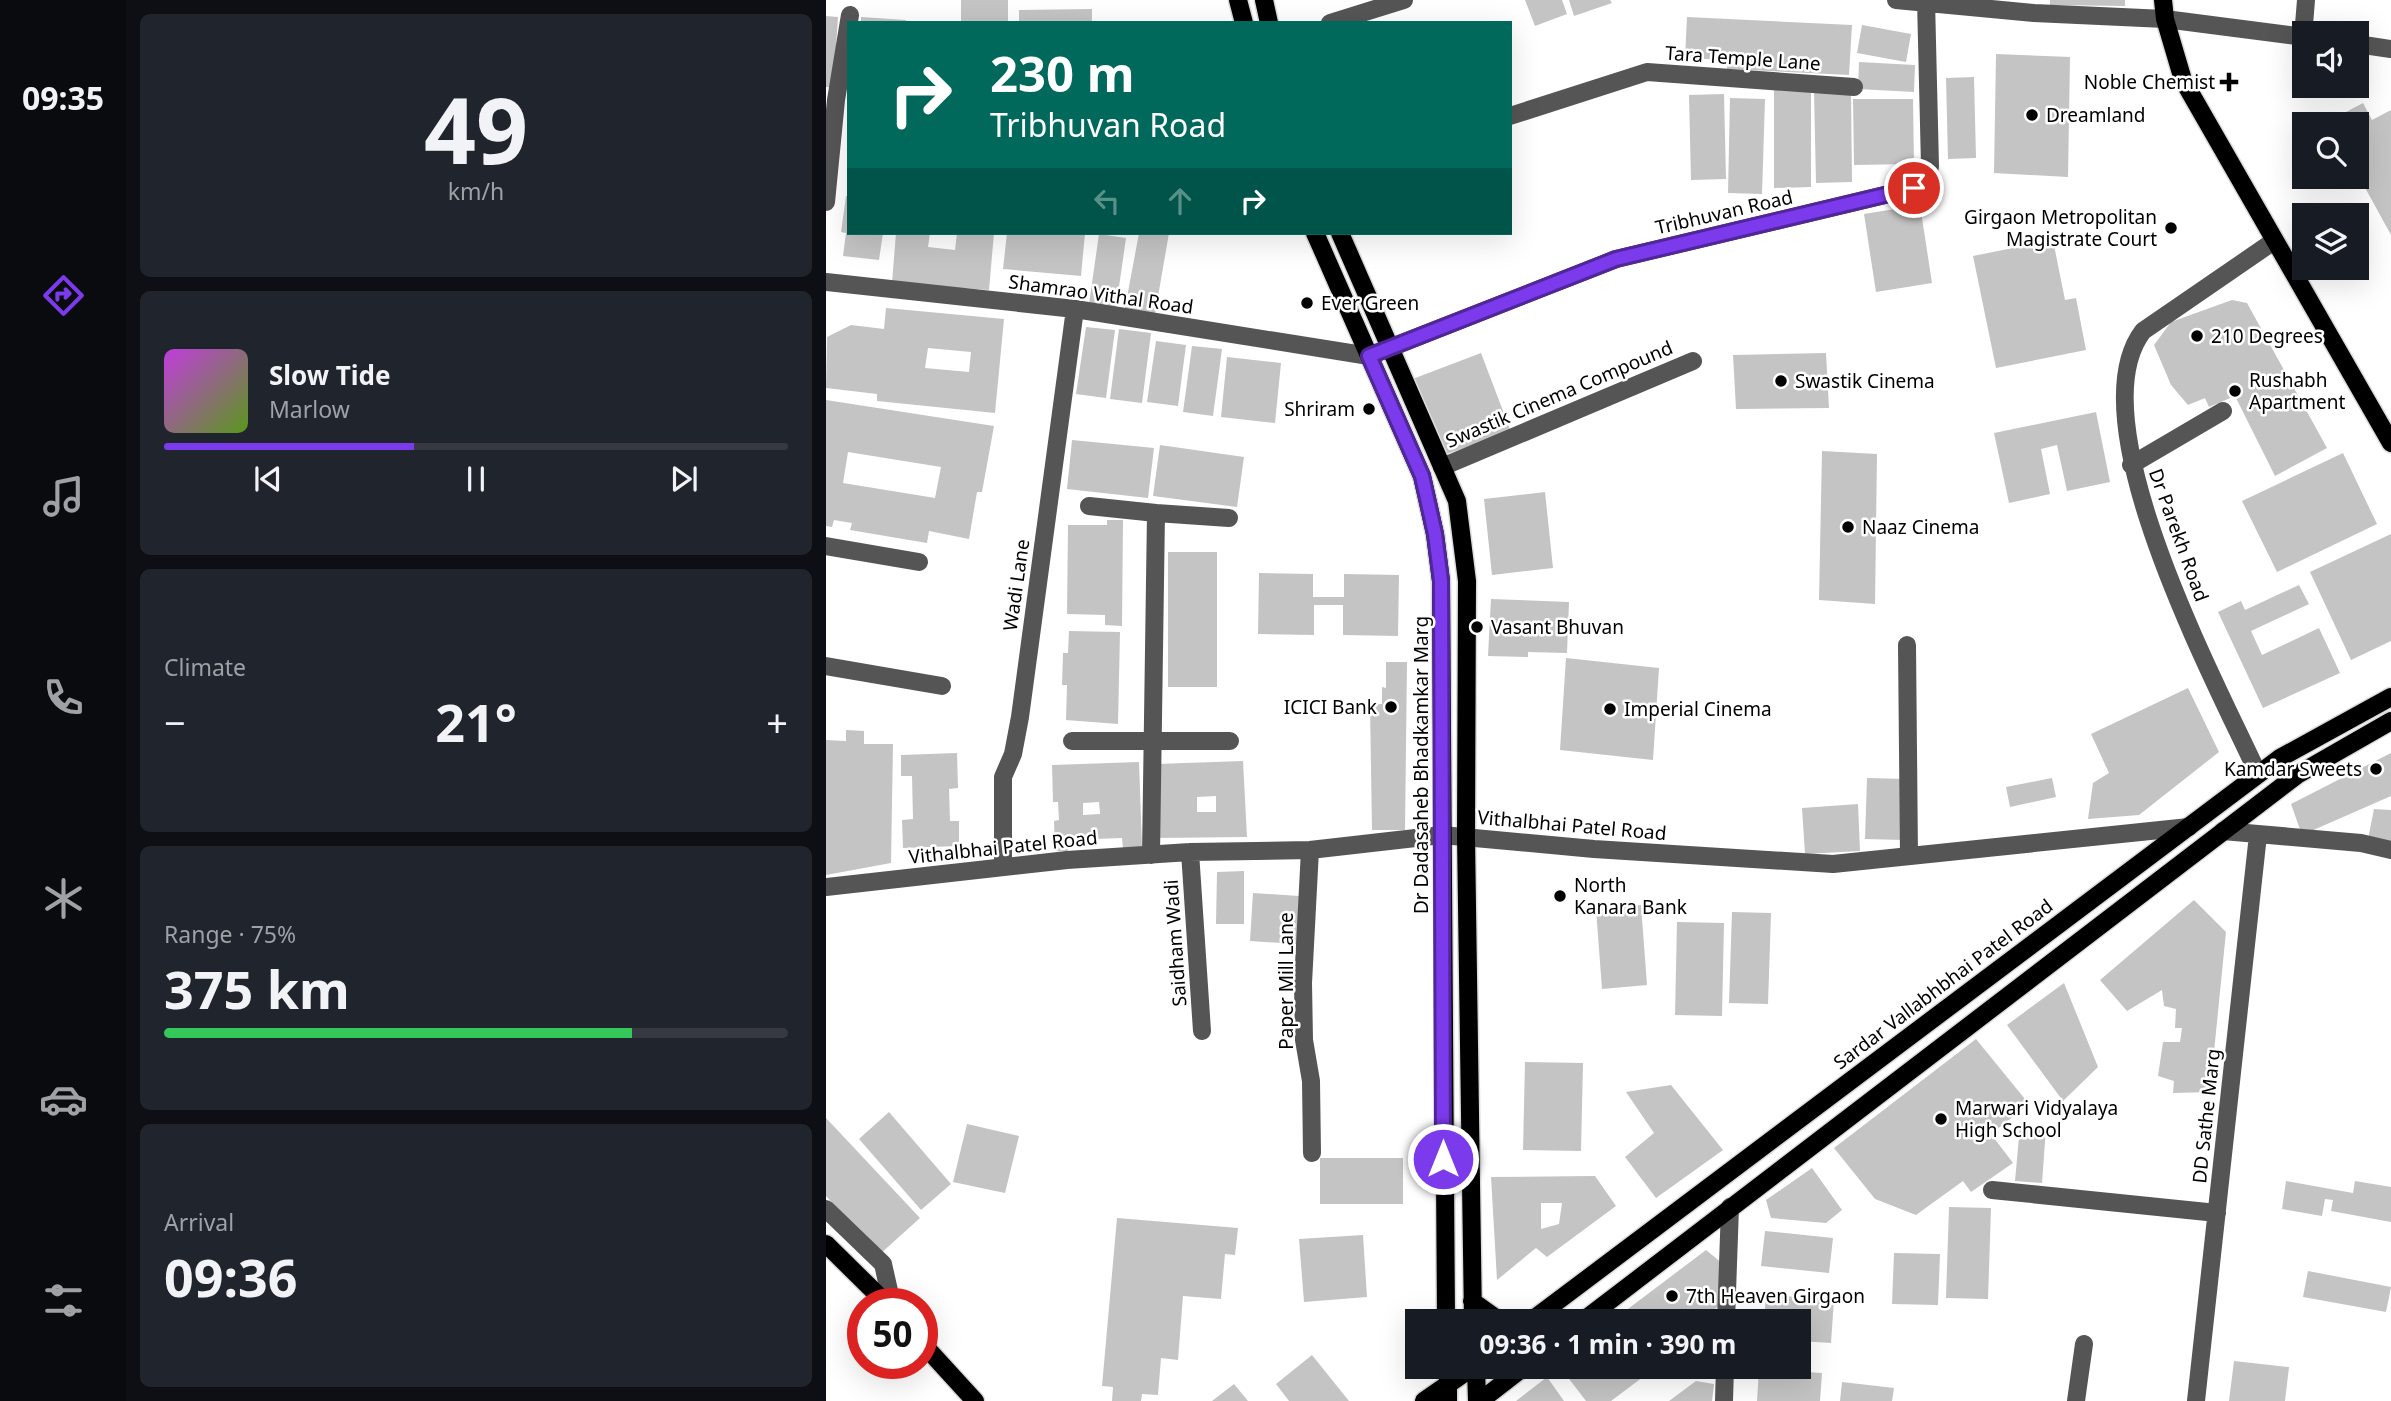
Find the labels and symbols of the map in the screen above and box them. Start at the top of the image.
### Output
street label: Tara Temple Lane [1664,40,1822,76]
place label: Noble Chemist [2084,69,2215,95]
marker: Noble Chemist [2221,74,2237,90]
place label: Dreamland [2046,102,2145,128]
marker: Dreamland [2024,107,2040,123]
pin [1884,158,1944,218]
street label: Tribhuvan Road [1653,184,1795,240]
place label: Girgaon Metropolitan Magistrate Court [1964,204,2157,252]
marker: Girgaon Metropolitan Magistrate Court [2163,220,2179,236]
street label: Shamrao Vithal Road [1007,268,1195,320]
place label: Ever Green [1321,290,1419,316]
marker: Ever Green [1299,295,1315,311]
place label: 210 Degrees [2211,323,2323,349]
marker: 210 Degrees [2189,328,2205,344]
street label: Swastik Cinema Compound [1441,334,1677,454]
place label: Rushabh Apartment [2249,367,2345,415]
place label: Swastik Cinema [1795,368,1935,394]
marker: Swastik Cinema [1773,373,1789,389]
marker: Rushabh Apartment [2227,383,2243,399]
place label: Shriram [1284,396,1355,422]
marker: Shriram [1361,401,1377,417]
street label: Dr Parekh Road [2143,465,2215,605]
place label: Naaz Cinema [1862,514,1979,540]
marker: Naaz Cinema [1840,519,1856,535]
street label: Wadi Lane [997,537,1035,633]
place label: Vasant Bhuvan [1491,614,1624,640]
street label: Dr Dadasaheb Bhadkamkar Marg [1408,616,1434,914]
marker: Vasant Bhuvan [1469,619,1485,635]
place label: ICICI Bank [1284,694,1377,720]
place label: Imperial Cinema [1624,696,1772,722]
marker: ICICI Bank [1383,699,1399,715]
marker: Imperial Cinema [1602,701,1618,717]
place label: Kamdar Sweets [2224,756,2362,782]
marker: Kamdar Sweets [2368,761,2384,777]
street label: Vithalbhai Patel Road [1476,804,1668,846]
street label: Vithalbhai Patel Road [907,824,1099,870]
place label: North Kanara Bank [1574,872,1687,920]
street label: Saidham Wadi [1158,879,1192,1007]
marker: North Kanara Bank [1552,888,1568,904]
street label: Sardar Vallabhbhai Patel Road [1828,893,2058,1075]
street label: Paper Mill Lane [1273,912,1299,1050]
street label: DD Sathe Marg [2186,1047,2226,1185]
place label: Marwari Vidyalaya High School [1955,1095,2118,1143]
marker: Marwari Vidyalaya High School [1933,1111,1949,1127]
position arrow [1406,1122,1480,1196]
place label: 7th Heaven Girgaon [1686,1283,1865,1309]
speed limit sign: 50 [847,1288,938,1379]
marker: 7th Heaven Girgaon [1664,1288,1680,1304]

